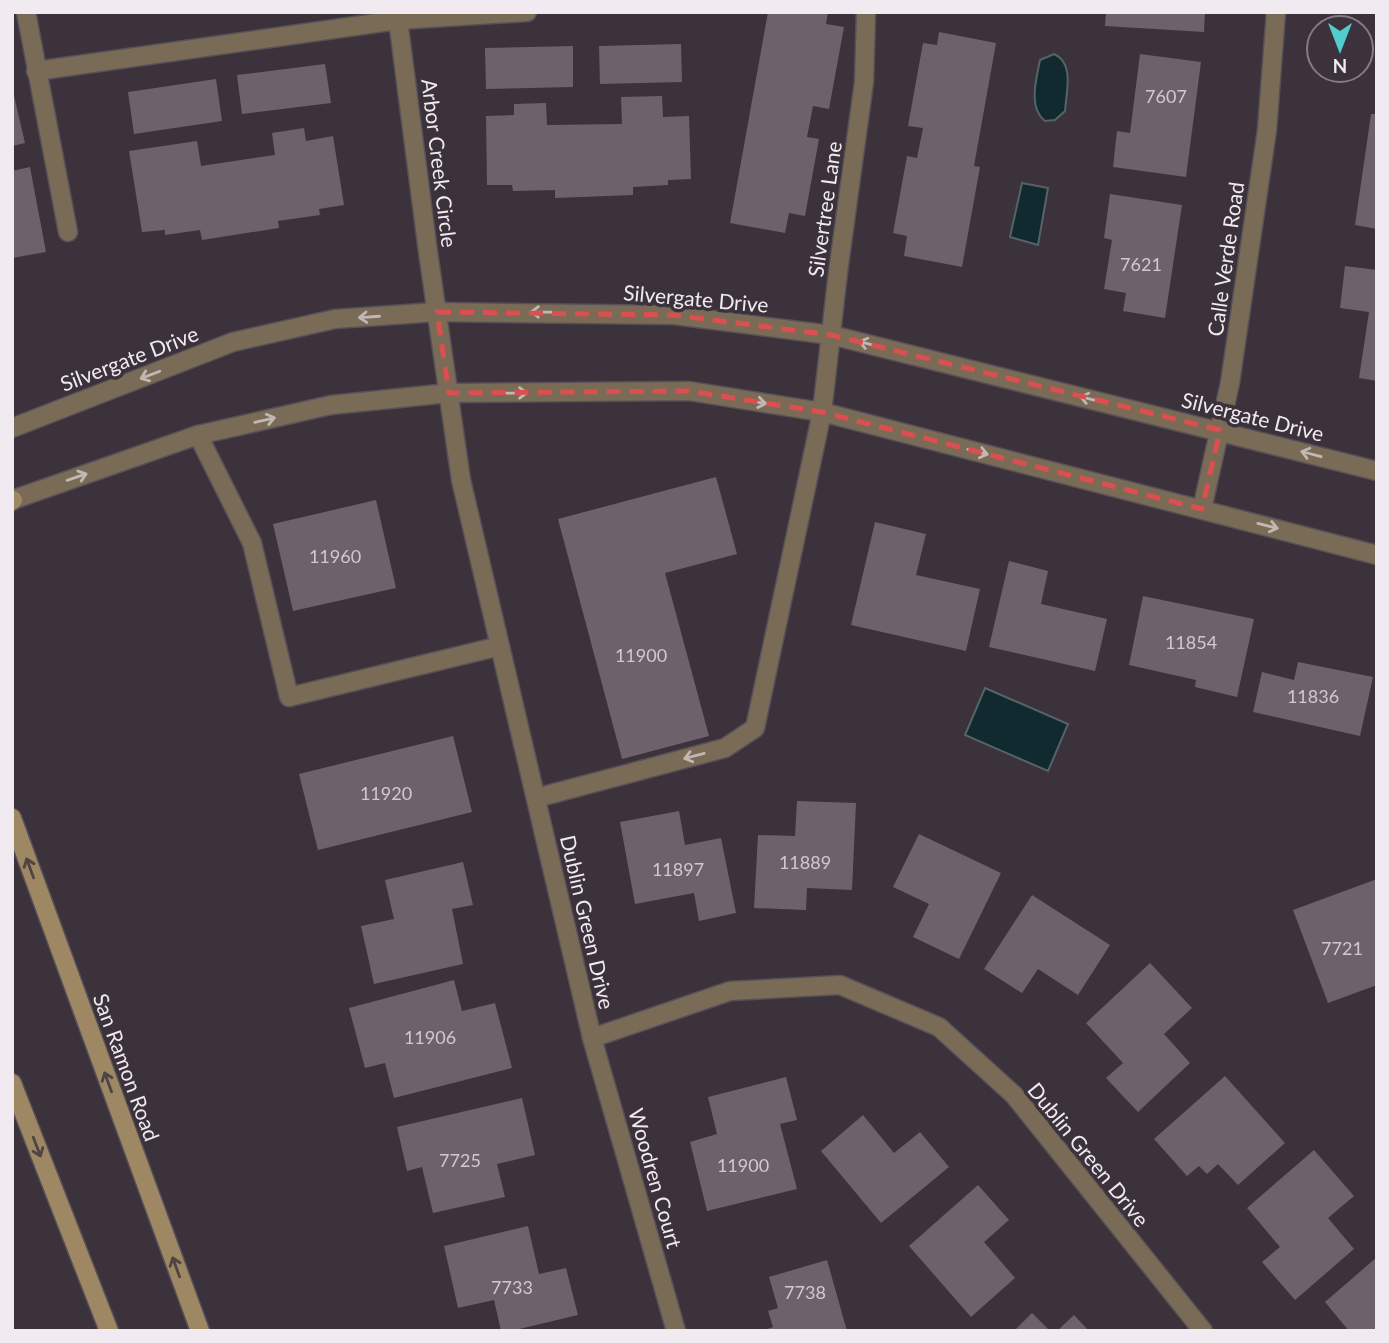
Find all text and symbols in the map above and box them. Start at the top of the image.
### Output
north arrow [1305,14,1375,84]
text: N [1333,55,1347,78]
street label: Arbor Creek Circle [417,77,463,249]
house number: 7607 [1145,85,1187,107]
street label: Silvertree Lane [802,139,846,279]
street label: Calle Verde Road [1202,180,1248,338]
house number: 7621 [1120,253,1162,275]
street label: Silvergate Drive [622,279,770,317]
one-way arrow [530,306,553,319]
one-way arrow [358,311,381,324]
street label: Silvergate Drive [57,320,201,396]
one-way arrow [858,337,881,350]
one-way arrow [140,369,161,382]
one-way arrow [505,386,528,400]
street label: Silvergate Drive [1179,386,1327,446]
one-way arrow [1079,391,1102,405]
one-way arrow [744,396,767,409]
one-way arrow [253,412,276,426]
one-way arrow [966,446,989,459]
one-way arrow [1300,447,1323,460]
one-way arrow [66,470,88,483]
one-way arrow [1256,520,1278,533]
house number: 11960 [309,545,361,567]
house number: 11854 [1165,631,1217,653]
house number: 11900 [615,644,667,666]
house number: 11836 [1287,685,1339,707]
one-way arrow [683,750,706,763]
house number: 11920 [360,782,412,804]
street label: Dublin Green Drive [556,832,620,1012]
house number: 11889 [779,851,831,873]
one-way arrow [23,857,36,879]
house number: 11897 [652,858,704,880]
house number: 7721 [1321,937,1363,959]
street label: San Ramon Road [89,990,165,1144]
house number: 11906 [404,1026,456,1048]
one-way arrow [101,1071,113,1093]
street label: Dublin Green Drive [1023,1077,1155,1231]
street label: Woodren Court [624,1105,688,1251]
one-way arrow [32,1136,44,1157]
house number: 7725 [439,1149,481,1171]
house number: 11900 [717,1154,769,1176]
one-way arrow [169,1256,181,1278]
house number: 7733 [491,1276,533,1298]
house number: 7738 [784,1281,826,1303]

